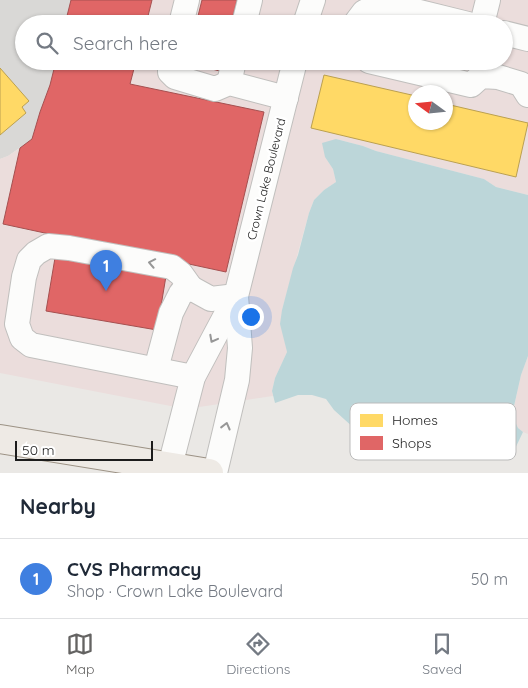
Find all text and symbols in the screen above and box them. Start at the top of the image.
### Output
search box [15,15,513,70]
icon: search [33,29,61,57]
text: Search here [73,31,178,55]
north arrow [408,85,453,130]
street label: Crown Lake Boulevard [244,117,288,241]
pin: 1 [90,250,122,291]
one-way arrow [148,258,157,269]
your location [238,304,264,330]
one-way arrow [209,334,219,343]
legend [350,403,516,460]
text: Homes [392,411,438,429]
one-way arrow [220,421,231,430]
text: Shops [392,434,431,452]
scale bar [15,438,152,461]
text: 50 m [22,441,55,459]
text: Nearby [20,493,96,519]
text: CVS Pharmacy [67,557,202,581]
text: 1 [33,569,39,589]
text: 50 m [471,569,508,589]
text: Shop · Crown Lake Boulevard [67,581,283,601]
tab: Map [66,630,94,678]
tab: Directions [226,630,290,678]
tab: Saved [422,630,462,678]

